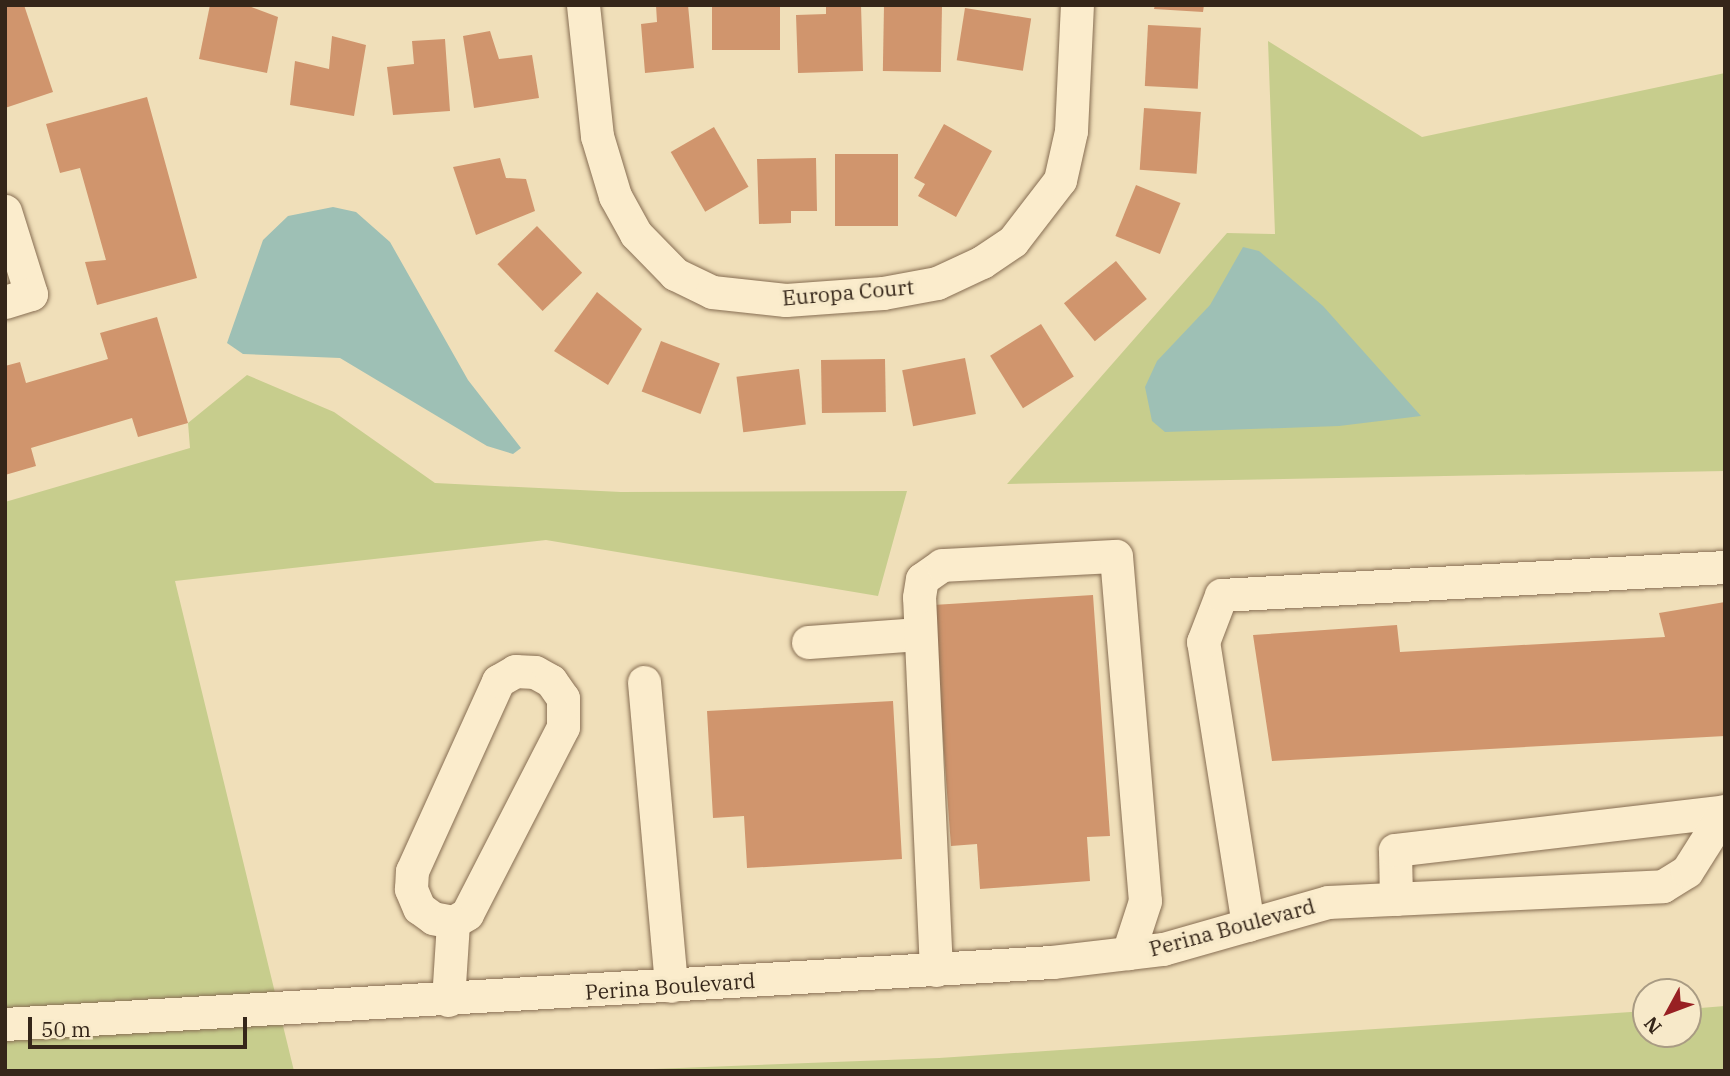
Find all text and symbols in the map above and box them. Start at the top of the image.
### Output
street label: Europa Court [781,274,915,310]
street label: Perina Boulevard [1146,893,1318,961]
street label: Perina Boulevard [584,967,756,1005]
north arrow [1632,978,1702,1048]
scale bar [32,1002,250,1046]
text: N [1639,1012,1667,1039]
text: 50 m [41,1015,91,1043]

